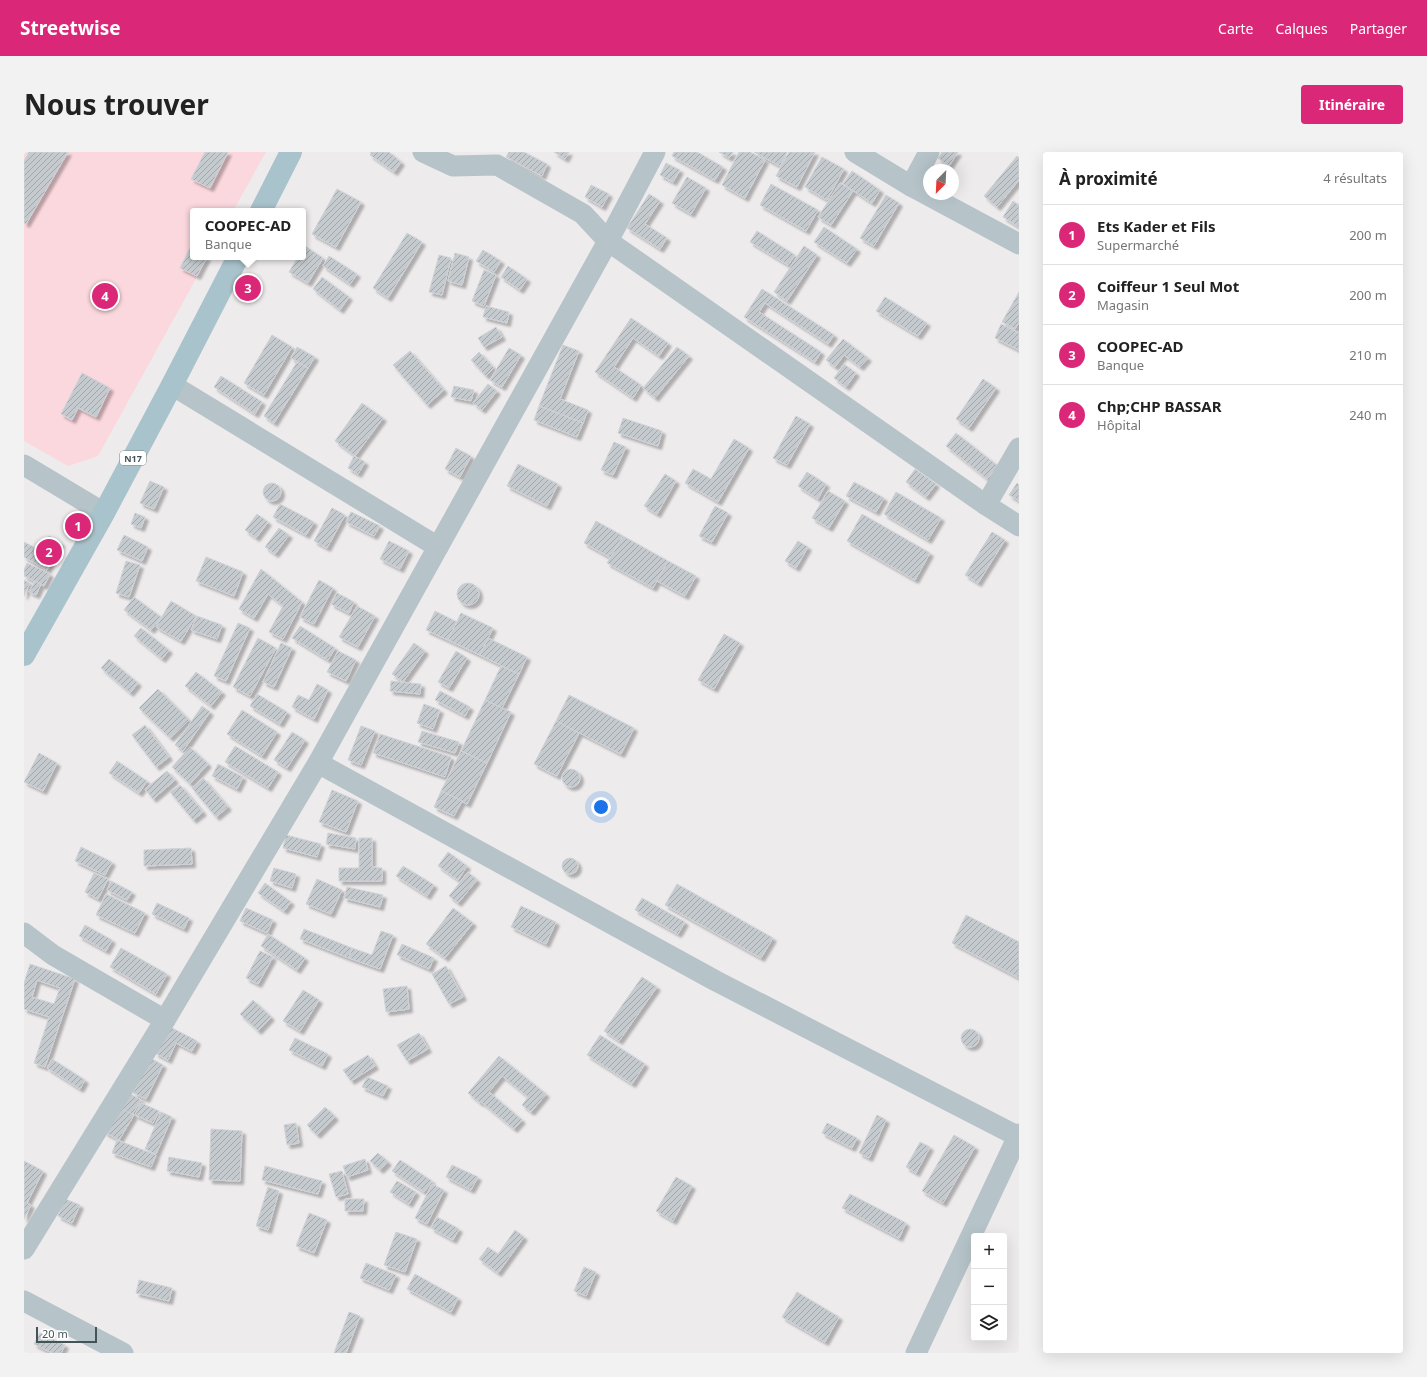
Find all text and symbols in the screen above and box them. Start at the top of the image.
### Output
text: Streetwise [20,15,121,41]
text: Carte [1218,19,1254,38]
text: Calques [1276,19,1328,38]
text: Partager [1350,19,1407,38]
text: Nous trouver [24,85,209,123]
button: Itinéraire [1301,85,1403,124]
north arrow [923,164,959,200]
text: À proximité [1059,167,1158,190]
text: 4 résultats [1323,169,1387,187]
popup [190,208,306,260]
text: COOPEC-AD [205,215,291,235]
text: Ets Kader et Fils [1097,216,1215,236]
text: 1 [1068,226,1076,244]
text: 200 m [1349,226,1387,244]
text: Banque [205,235,252,253]
text: Supermarché [1097,236,1179,254]
pin: 3 [235,273,261,303]
text: Coiffeur 1 Seul Mot [1097,276,1239,296]
pin: 4 [92,281,118,311]
text: 2 [1068,286,1076,304]
text: 200 m [1349,286,1387,304]
text: Magasin [1097,296,1149,314]
text: COOPEC-AD [1097,336,1184,356]
text: 3 [1068,346,1076,364]
text: 210 m [1349,346,1387,364]
text: Banque [1097,356,1144,374]
text: Chp;CHP BASSAR [1097,396,1222,416]
text: 4 [1068,406,1076,424]
text: 240 m [1349,406,1387,424]
text: Hôpital [1097,416,1141,434]
road number: N17 [120,451,146,465]
pin: 1 [65,511,91,541]
pin: 2 [36,537,62,567]
your location [591,797,611,817]
map controls [971,1233,1007,1341]
button: + [971,1233,1007,1269]
button: − [971,1269,1007,1305]
button: layers [971,1305,1007,1341]
scale bar [36,1325,97,1344]
text: 20 m [42,1326,68,1341]

